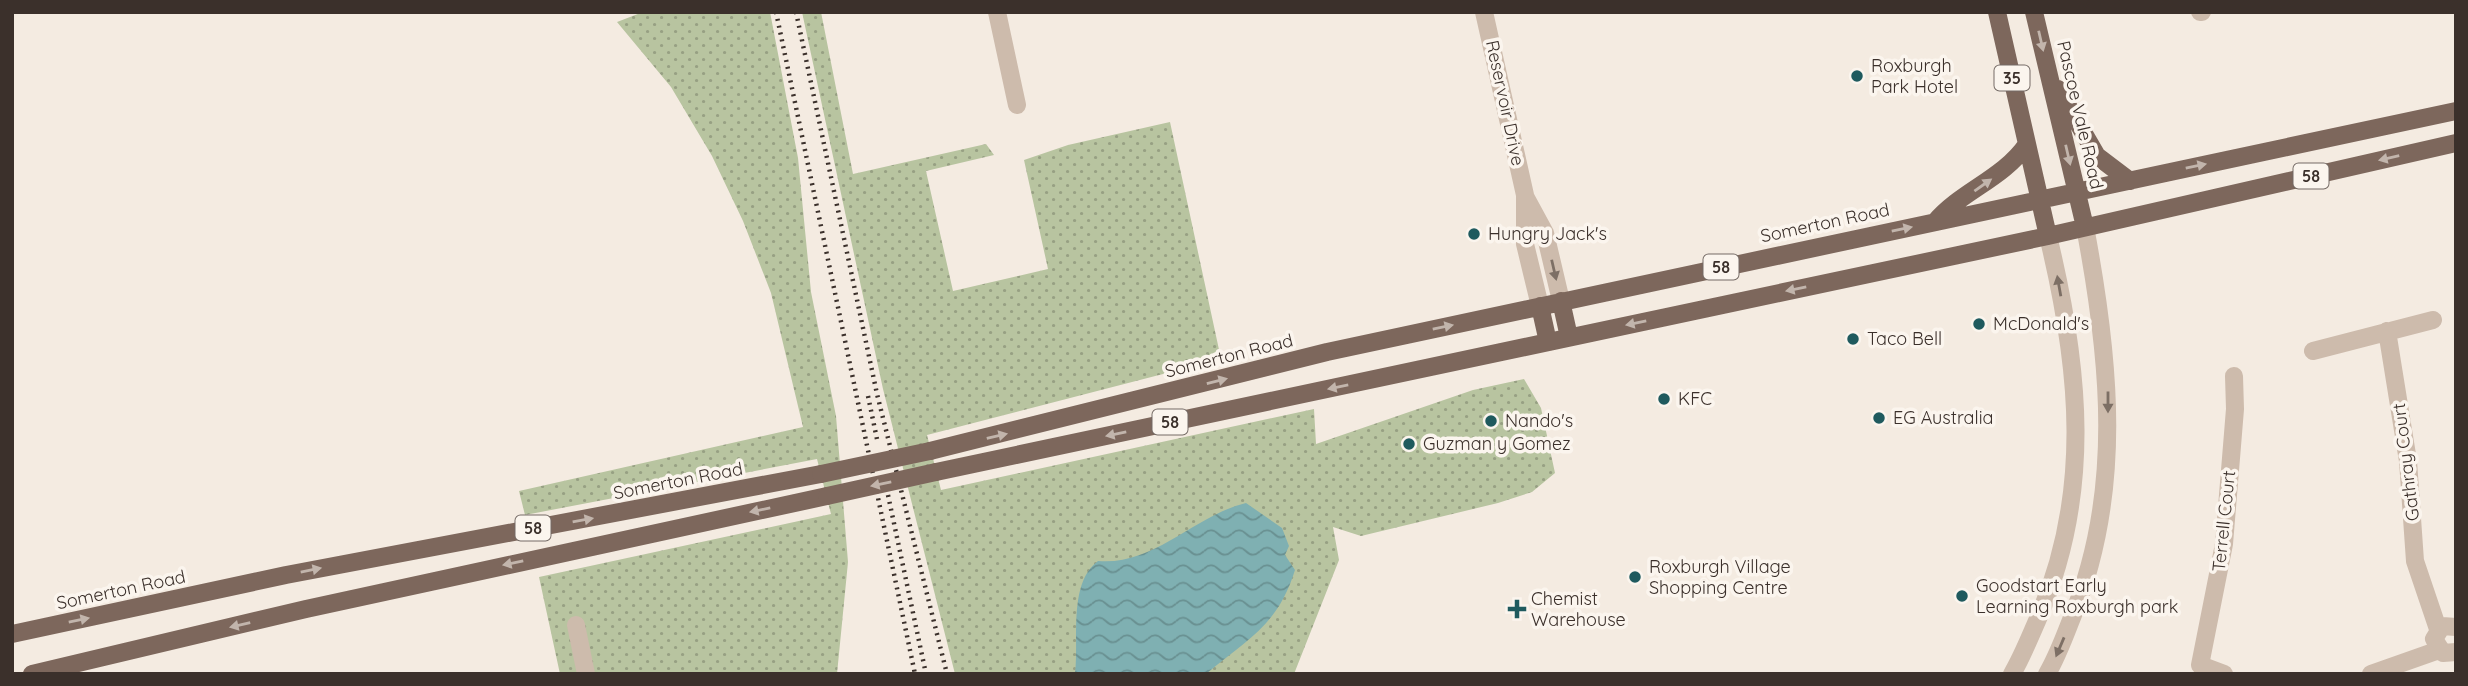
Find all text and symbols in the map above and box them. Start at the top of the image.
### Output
one-way arrow [2036,30,2047,52]
street label: Reservoir Drive [1481,38,1530,168]
street label: Pascoe Vale Road [2052,38,2109,191]
place label: Roxburgh Park Hotel [1871,54,1958,98]
road number: 35 [1994,66,2030,90]
marker: Roxburgh Park Hotel [1849,68,1865,84]
one-way arrow [2062,144,2073,166]
one-way arrow [2378,153,2400,164]
one-way arrow [2185,161,2207,172]
road number: 58 [2294,164,2328,188]
one-way arrow [1974,178,1992,192]
street label: Somerton Road [1758,198,1892,247]
place label: Hungry Jack's [1488,222,1607,245]
one-way arrow [1891,223,1913,234]
marker: Hungry Jack's [1466,226,1482,242]
road number: 58 [1704,255,1738,280]
one-way arrow [1549,259,1560,281]
one-way arrow [2053,274,2064,296]
one-way arrow [1785,283,1807,294]
place label: McDonald's [1993,312,2089,335]
marker: McDonald's [1971,316,1987,332]
one-way arrow [1625,317,1647,328]
one-way arrow [1432,321,1454,332]
place label: Taco Bell [1867,327,1942,350]
street label: Somerton Road [1162,328,1295,383]
marker: Taco Bell [1845,331,1861,347]
one-way arrow [1207,375,1228,385]
one-way arrow [1327,381,1349,392]
place label: KFC [1678,387,1712,410]
marker: KFC [1656,391,1672,407]
one-way arrow [2103,391,2114,413]
street label: Gathray Court [2387,402,2424,522]
place label: EG Australia [1893,406,1993,429]
place label: Nando's [1505,409,1573,432]
road number: 58 [1152,410,1188,434]
marker: EG Australia [1871,410,1887,426]
marker: Nando's [1483,413,1499,429]
one-way arrow [1105,429,1127,440]
one-way arrow [986,430,1008,441]
place label: Guzman y Gomez [1423,432,1571,455]
marker: Guzman y Gomez [1401,436,1417,452]
street label: Somerton Road [611,457,745,504]
street label: Terrell Court [2207,469,2240,573]
one-way arrow [870,479,892,490]
one-way arrow [749,505,771,516]
one-way arrow [572,514,594,525]
road number: 58 [516,516,550,540]
place label: Roxburgh Village Shopping Centre [1649,555,1791,599]
one-way arrow [502,557,524,568]
one-way arrow [300,564,322,575]
street label: Somerton Road [54,565,188,614]
marker: Roxburgh Village Shopping Centre [1627,569,1643,585]
place label: Goodstart Early Learning Roxburgh park [1976,574,2178,618]
place label: Chemist Warehouse [1531,587,1626,631]
marker: Goodstart Early Learning Roxburgh park [1954,588,1970,604]
marker: Chemist Warehouse [1509,601,1525,617]
one-way arrow [68,615,90,626]
one-way arrow [229,620,251,631]
one-way arrow [2054,636,2065,657]

